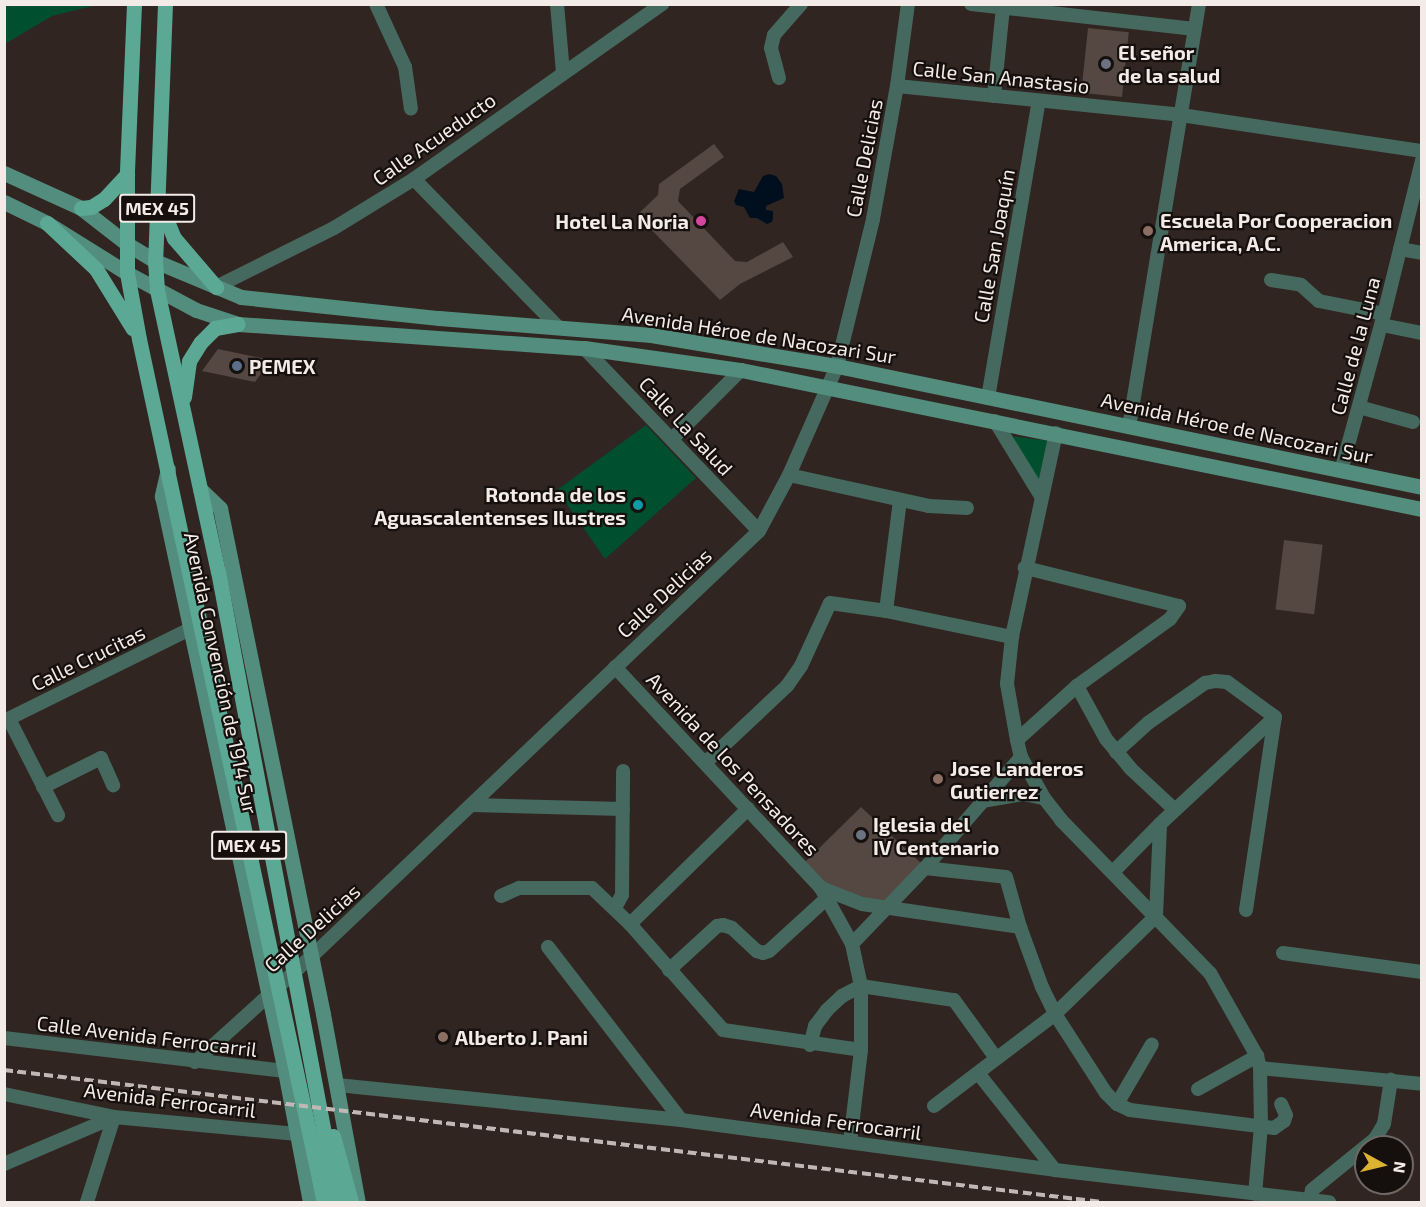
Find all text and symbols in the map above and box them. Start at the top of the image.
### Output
place label: El señor de la salud [1118,40,1220,87]
street label: Calle San Anastasio [911,56,1091,98]
marker: El señor de la salud [1099,57,1113,71]
street label: Calle Acueducto [368,87,500,191]
street label: Calle Delicias [841,97,887,219]
street label: Calle San Joaquín [969,167,1019,325]
road number: MEX 45 [118,193,196,223]
place label: Escuela Por Cooperacion America, A.C. [1160,208,1393,255]
place label: Hotel La Noria [555,209,689,233]
marker: Hotel La Noria [694,214,708,228]
marker: Escuela Por Cooperacion America, A.C. [1141,224,1155,238]
street label: Calle de la Luna [1325,274,1385,418]
street label: Avenida Héroe de Nacozari Sur [620,301,898,369]
place label: PEMEX [249,354,316,378]
marker: PEMEX [230,359,244,373]
street label: Calle La Salud [634,372,738,480]
street label: Avenida Héroe de Nacozari Sur [1099,387,1375,469]
place label: Rotonda de los Aguascalentenses Ilustres [374,482,626,529]
marker: Rotonda de los Aguascalentenses Ilustres [631,498,645,512]
street label: Avenida Convención de 1914 Sur [179,530,263,816]
street label: Calle Delicias [612,543,716,643]
street label: Calle Crucitas [27,620,149,696]
street label: Avenida de los Pensadores [642,667,824,861]
place label: Jose Landeros Gutierrez [950,756,1084,803]
marker: Jose Landeros Gutierrez [931,772,945,786]
place label: Iglesia del IV Centenario [873,812,1000,859]
marker: Iglesia del IV Centenario [854,828,868,842]
road number: MEX 45 [210,830,288,860]
street label: Calle Delicias [259,879,365,977]
street label: Calle Avenida Ferrocarril [35,1011,259,1061]
place label: Alberto J. Pani [455,1025,588,1049]
marker: Alberto J. Pani [436,1030,450,1044]
street label: Avenida Ferrocarril [83,1078,257,1122]
street label: Avenida Ferrocarril [749,1097,923,1145]
north arrow [1354,1135,1414,1195]
text: N [1390,1160,1411,1174]

